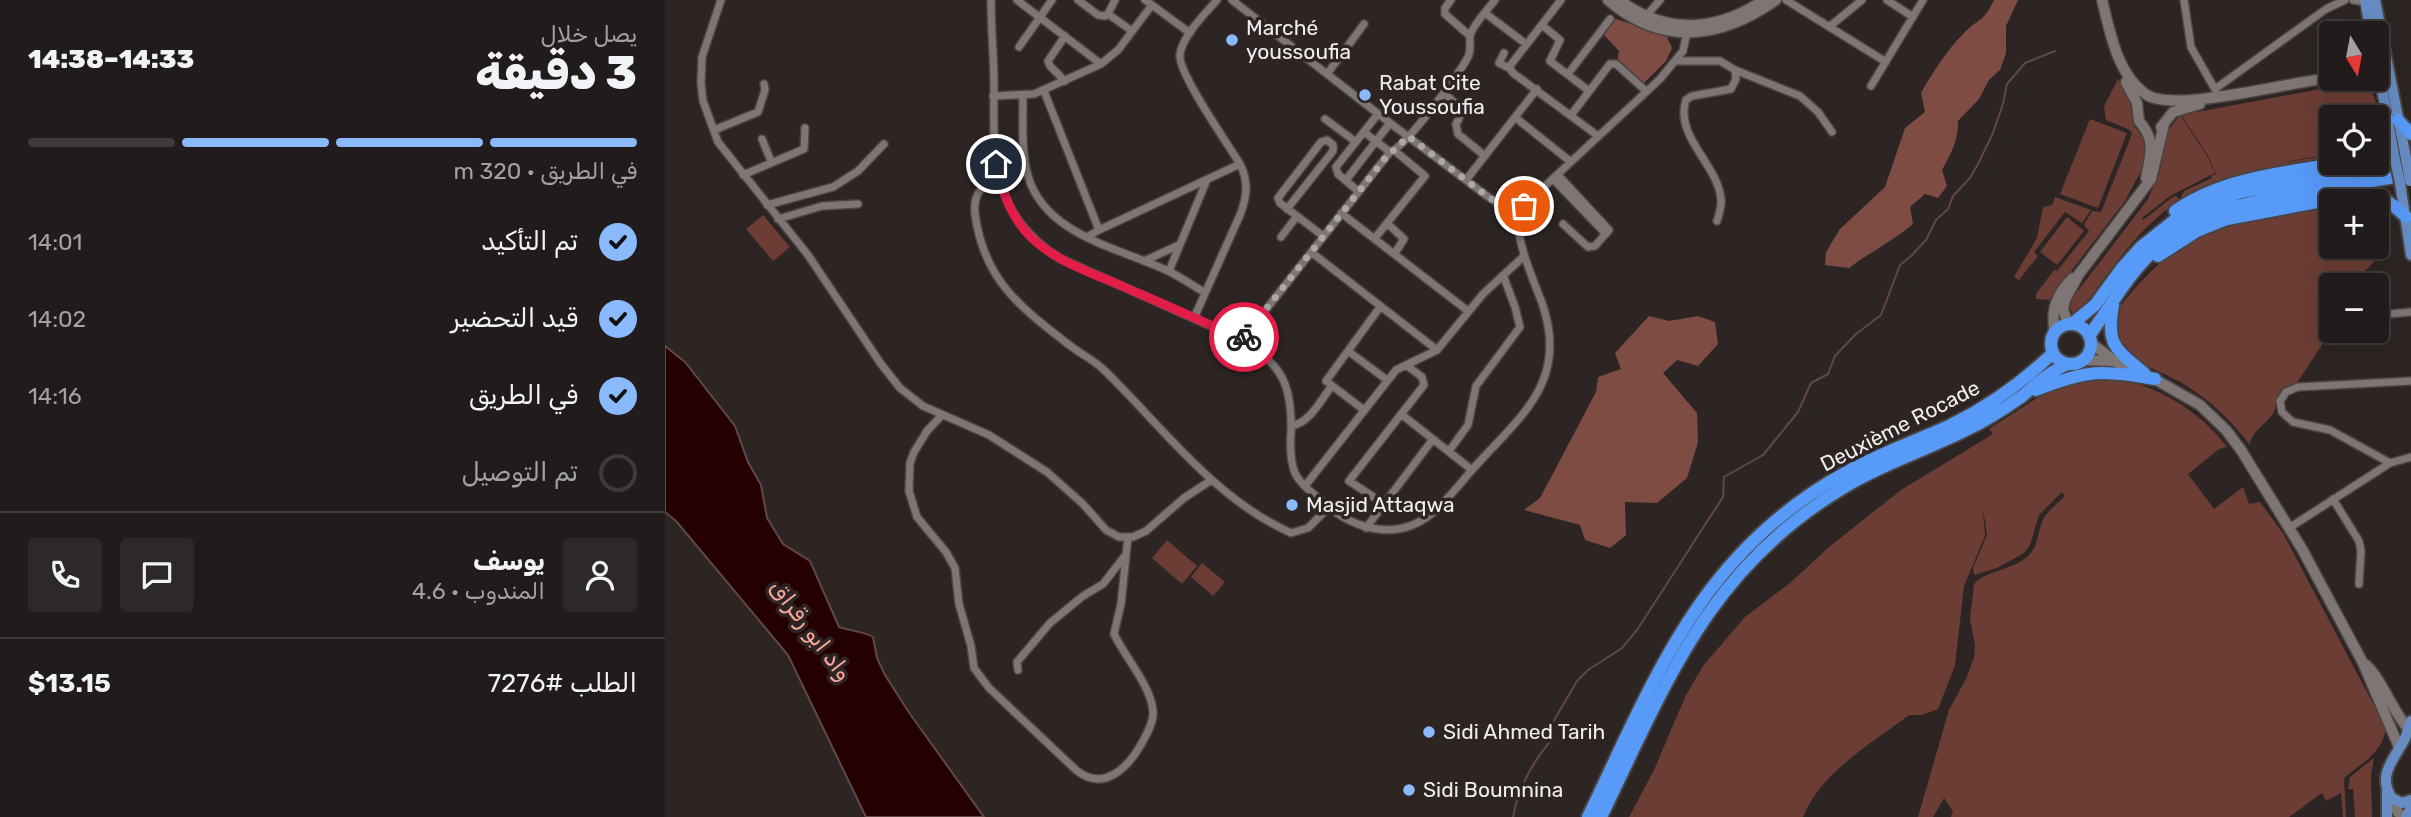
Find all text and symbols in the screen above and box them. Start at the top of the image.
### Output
place label: Marché youssoufia [1246,15,1351,64]
text: يصل خلال [541,20,637,48]
north arrow [2319,21,2389,91]
map controls [2319,21,2389,343]
marker: Marché youssoufia [1224,32,1240,48]
text: 14:33–14:38 [28,44,194,75]
text: 3 دقيقة [475,46,637,101]
place label: Rabat Cite Youssoufia [1379,70,1485,119]
marker: Rabat Cite Youssoufia [1357,87,1373,103]
button: locate [2319,105,2389,175]
pin [966,134,1026,194]
icon: home [977,145,1015,183]
text: في الطريق · 320 m [453,157,637,185]
pin [1494,176,1554,236]
icon: bag [1505,187,1543,225]
button: + [2319,189,2389,259]
icon: check [599,223,637,261]
text: تم التأكيد [481,226,578,257]
text: 14:01 [28,228,82,256]
button: − [2319,273,2389,343]
icon: check [599,300,637,338]
courier [1209,302,1279,372]
text: قيد التحضير [451,303,578,334]
text: 14:02 [28,305,86,333]
icon: bike [1225,318,1263,356]
street label: Deuxième Rocade [1816,375,1984,477]
icon: check [599,377,637,415]
text: في الطريق [469,380,578,411]
text: 14:16 [28,382,82,410]
text: تم التوصيل [461,457,578,488]
place label: Masjid Attaqwa [1306,492,1455,517]
marker: Masjid Attaqwa [1284,497,1300,513]
button: phone [28,538,102,612]
button: chat [120,538,194,612]
button: person [563,538,637,612]
text: يوسف [473,546,545,577]
water label: واد ابو رقراق [764,574,858,686]
text: المندوب · 4.6 [412,577,545,605]
text: $13.15 [28,668,111,699]
text: الطلب #7276 [488,668,637,699]
place label: Sidi Ahmed Tarih [1443,719,1605,744]
marker: Sidi Ahmed Tarih [1421,724,1437,740]
place label: Sidi Boumnina [1423,777,1563,802]
marker: Sidi Boumnina [1401,782,1417,798]

